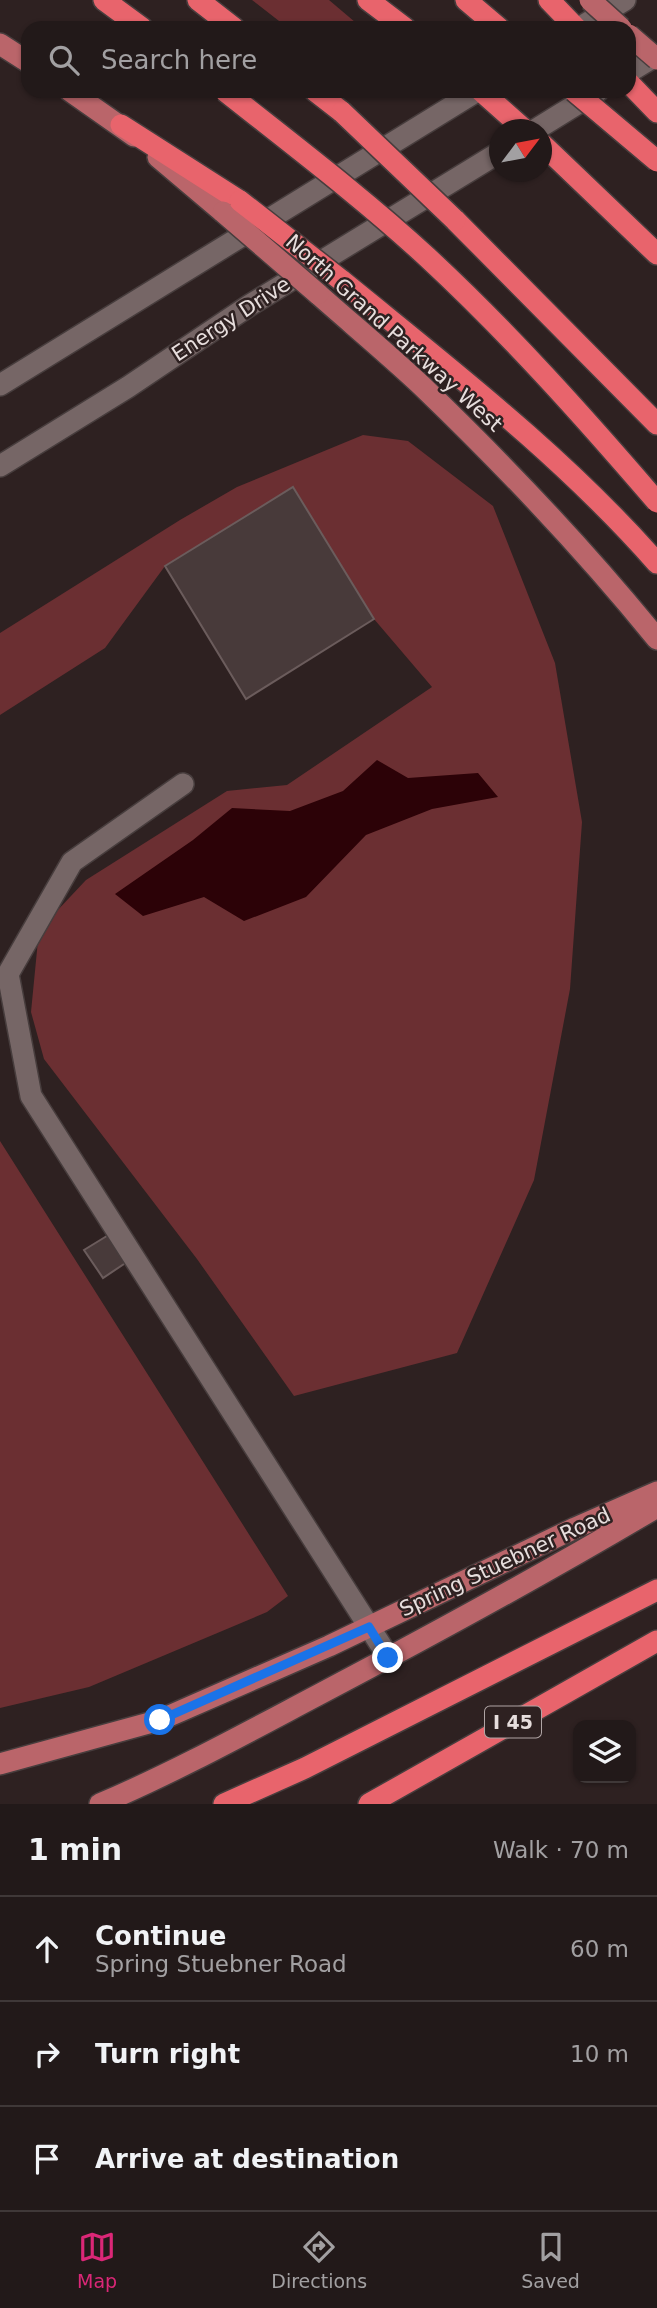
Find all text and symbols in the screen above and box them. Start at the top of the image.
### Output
search box [21,21,636,98]
icon: search [45,41,83,79]
text: Search here [101,45,257,75]
north arrow [489,119,552,182]
street label: North Grand Parkway West [281,230,507,436]
street label: Energy Drive [167,272,295,366]
street label: Spring Stuebner Road [396,1503,614,1621]
route end [372,1642,403,1673]
route start [144,1704,175,1735]
road number: I 45 [485,1706,541,1738]
map controls [573,1720,636,1783]
button: layers [573,1720,636,1783]
text: 1 min [28,1832,122,1867]
text: Walk · 70 m [493,1837,629,1863]
text: Continue [95,1921,226,1951]
icon: ahead [28,1930,66,1968]
text: 60 m [570,1936,629,1962]
text: Spring Stuebner Road [95,1951,347,1977]
icon: right [28,2035,66,2073]
text: Turn right [95,2039,240,2069]
text: 10 m [570,2041,629,2067]
icon: arrive [28,2140,66,2178]
text: Arrive at destination [95,2144,399,2174]
tab: Map [77,2228,117,2292]
tab: Directions [271,2228,367,2292]
tab: Saved [521,2228,580,2292]

